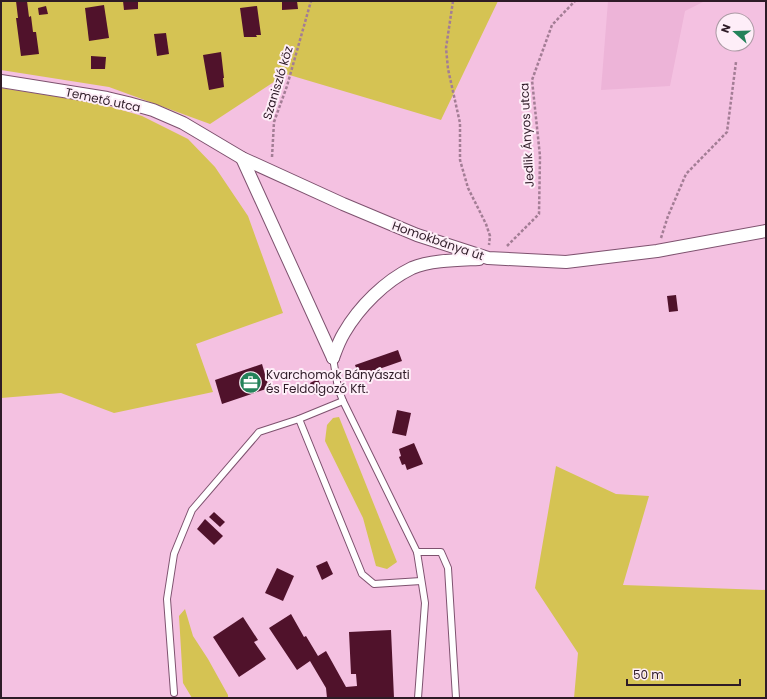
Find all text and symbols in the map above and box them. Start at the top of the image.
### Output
north arrow [715,12,755,52]
text: N [717,22,735,35]
street label: Szaniszló köz [258,44,297,122]
street label: Jedlik Ányos utca [515,82,538,188]
street label: Temető utca [64,83,142,116]
street label: Homokbánya út [390,217,486,264]
place label: Kvarchomok Bányászati és Feldolgozó Kft. [266,366,410,397]
office icon: Kvarchomok Bányászati és Feldolgozó Kft. [238,369,264,395]
scale bar [627,661,740,687]
text: 50 m [633,666,664,683]

